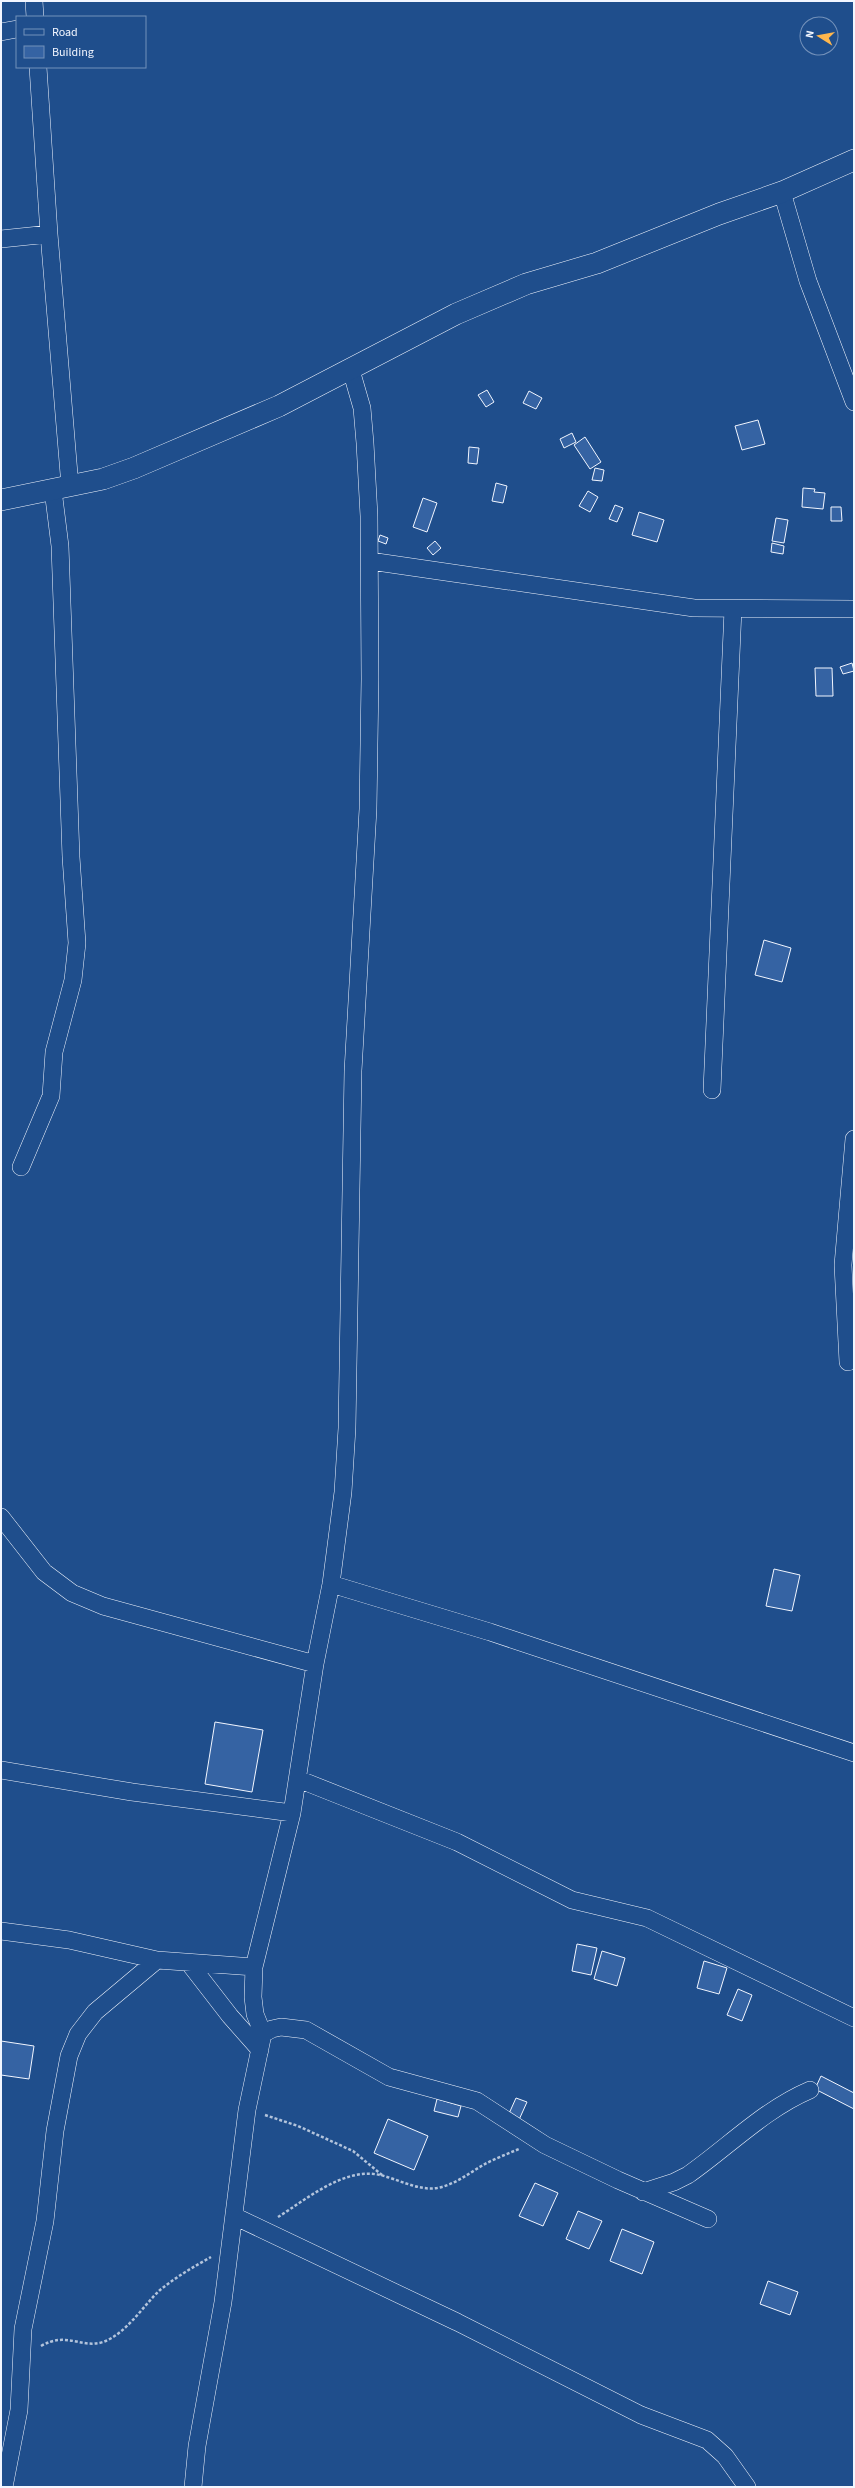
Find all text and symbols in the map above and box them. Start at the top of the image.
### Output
legend [16,16,146,68]
north arrow [799,16,839,56]
text: Road [52,24,78,41]
text: N [802,29,818,39]
text: Building [52,44,94,61]

